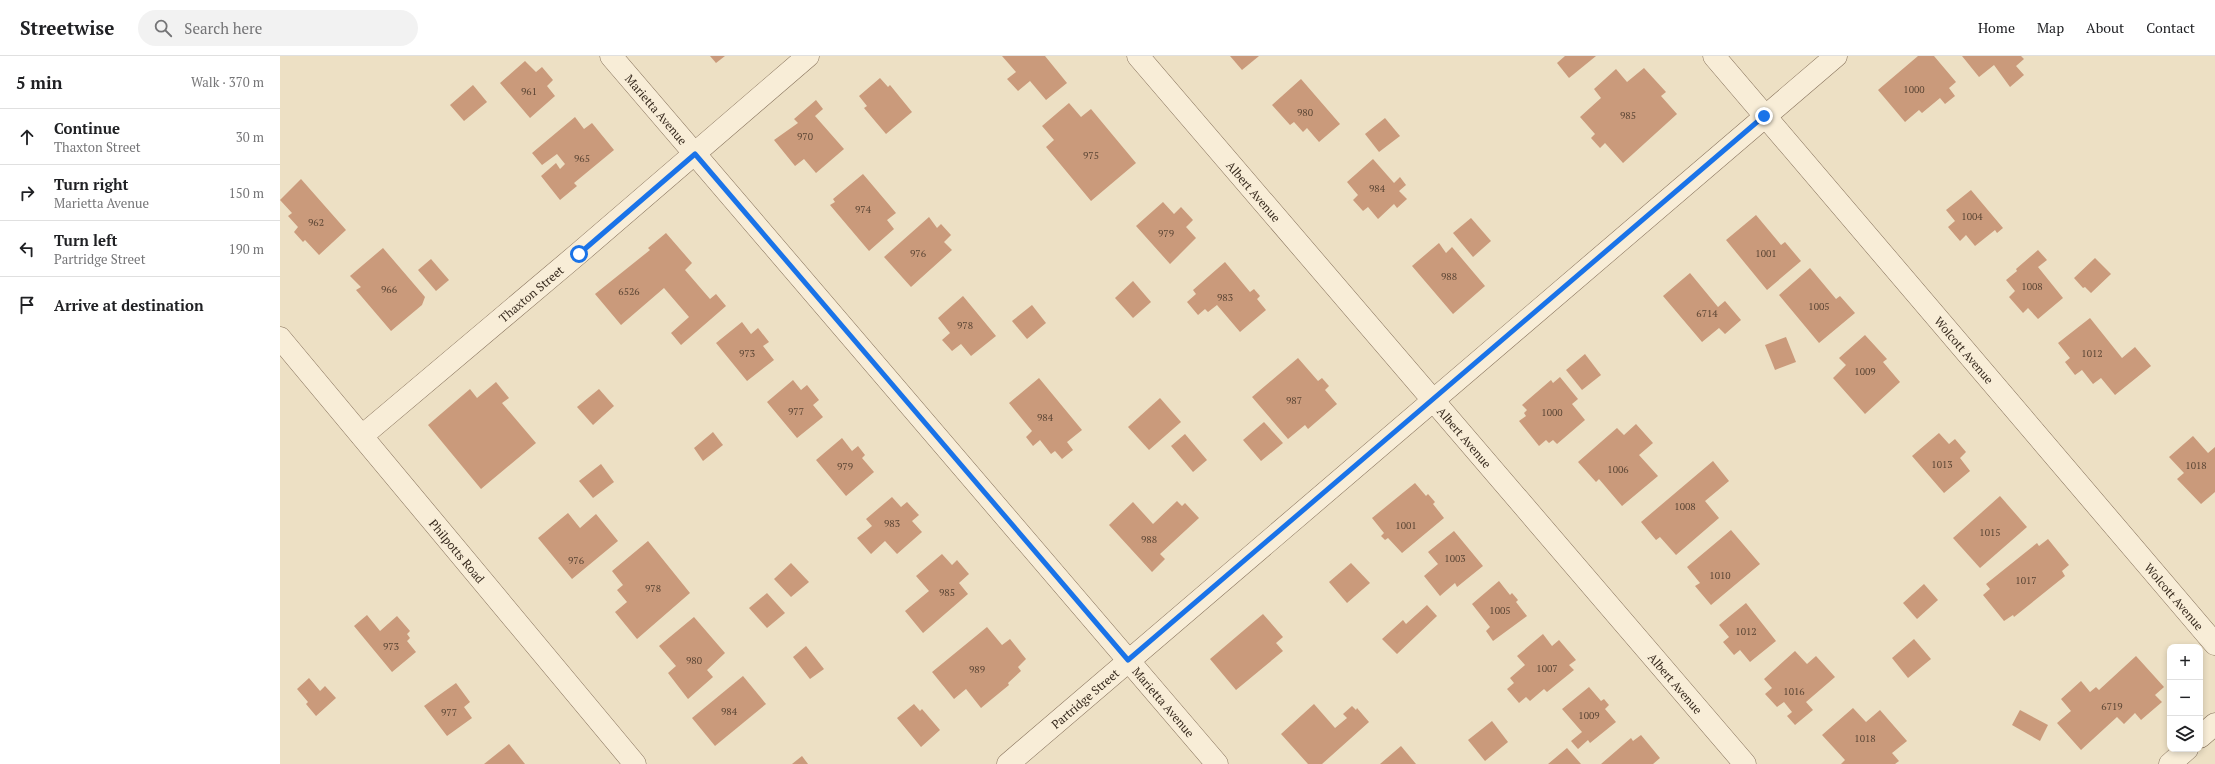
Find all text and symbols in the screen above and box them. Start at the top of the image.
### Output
search box [138,10,418,46]
text: Streetwise [20,15,114,40]
icon: search [152,17,174,39]
text: Search here [184,18,262,38]
text: Home [1978,18,2015,37]
text: Map [2037,18,2064,37]
text: About [2086,18,2124,37]
text: Contact [2146,18,2195,37]
text: 5 min [16,71,63,94]
street label: Marietta Avenue [622,71,691,147]
text: Walk · 370 m [191,73,264,91]
house number: 1000 [1903,83,1925,96]
house number: 961 [521,85,537,98]
house number: 980 [1297,106,1313,119]
route end [1755,107,1773,125]
house number: 985 [1620,109,1636,122]
text: Continue [54,118,120,138]
icon: ahead [16,126,38,148]
text: 30 m [236,128,264,146]
house number: 970 [797,130,813,143]
text: Thaxton Street [54,138,141,156]
house number: 975 [1083,149,1099,162]
house number: 965 [574,152,590,165]
street label: Albert Avenue [1224,158,1284,225]
text: Turn right [54,174,129,194]
icon: right [16,182,38,204]
house number: 984 [1369,182,1386,195]
text: 150 m [229,184,264,202]
text: Marietta Avenue [54,194,149,212]
house number: 974 [855,203,872,216]
house number: 1004 [1961,210,1983,223]
house number: 962 [308,216,324,229]
house number: 979 [1158,227,1174,240]
text: Turn left [54,230,118,250]
icon: left [16,238,38,260]
text: 190 m [229,240,264,258]
route start [570,245,588,263]
house number: 976 [910,247,927,260]
house number: 1001 [1755,247,1777,260]
text: Partridge Street [54,250,145,268]
street label: Thaxton Street [496,262,567,325]
house number: 988 [1441,270,1457,283]
house number: 1008 [2021,280,2043,293]
house number: 966 [381,283,398,296]
house number: 6526 [618,285,640,298]
house number: 983 [1217,291,1233,304]
icon: arrive [16,294,38,316]
text: Arrive at destination [54,295,204,315]
house number: 1005 [1808,300,1830,313]
house number: 6714 [1696,307,1718,320]
street label: Wolcott Avenue [1932,313,1997,386]
house number: 978 [957,319,973,332]
house number: 973 [739,347,755,360]
house number: 1012 [2081,347,2103,360]
house number: 1009 [1854,365,1876,378]
house number: 987 [1286,394,1302,407]
street label: Albert Avenue [1434,404,1495,471]
house number: 977 [788,405,804,418]
house number: 1000 [1541,406,1563,419]
house number: 984 [1037,411,1054,424]
house number: 1013 [1931,458,1953,471]
house number: 1018 [2185,459,2207,472]
house number: 979 [837,460,853,473]
house number: 1006 [1607,463,1629,476]
house number: 1008 [1674,500,1696,513]
street label: Philpotts Road [426,516,488,586]
house number: 983 [884,517,900,530]
house number: 1001 [1395,519,1417,532]
house number: 1015 [1979,526,2001,539]
house number: 988 [1141,533,1157,546]
house number: 1003 [1444,552,1466,565]
house number: 976 [568,554,585,567]
street label: Wolcott Avenue [2142,560,2207,633]
house number: 1010 [1709,569,1731,582]
house number: 1017 [2015,574,2037,587]
house number: 978 [645,582,661,595]
house number: 985 [939,586,955,599]
house number: 1005 [1489,604,1511,617]
house number: 1012 [1735,625,1757,638]
house number: 973 [383,640,399,653]
map controls [2167,644,2203,752]
button: + [2167,644,2203,680]
street label: Albert Avenue [1645,650,1706,717]
house number: 980 [686,654,702,667]
house number: 1007 [1536,662,1558,675]
house number: 989 [969,663,985,676]
street label: Marietta Avenue [1129,664,1198,740]
street label: Partridge Street [1048,665,1122,732]
button: − [2167,680,2203,716]
house number: 1016 [1783,685,1805,698]
house number: 6719 [2101,700,2123,713]
house number: 984 [721,705,738,718]
house number: 977 [441,706,457,719]
house number: 1009 [1578,709,1600,722]
button: layers [2167,716,2203,752]
house number: 1018 [1854,732,1876,745]

